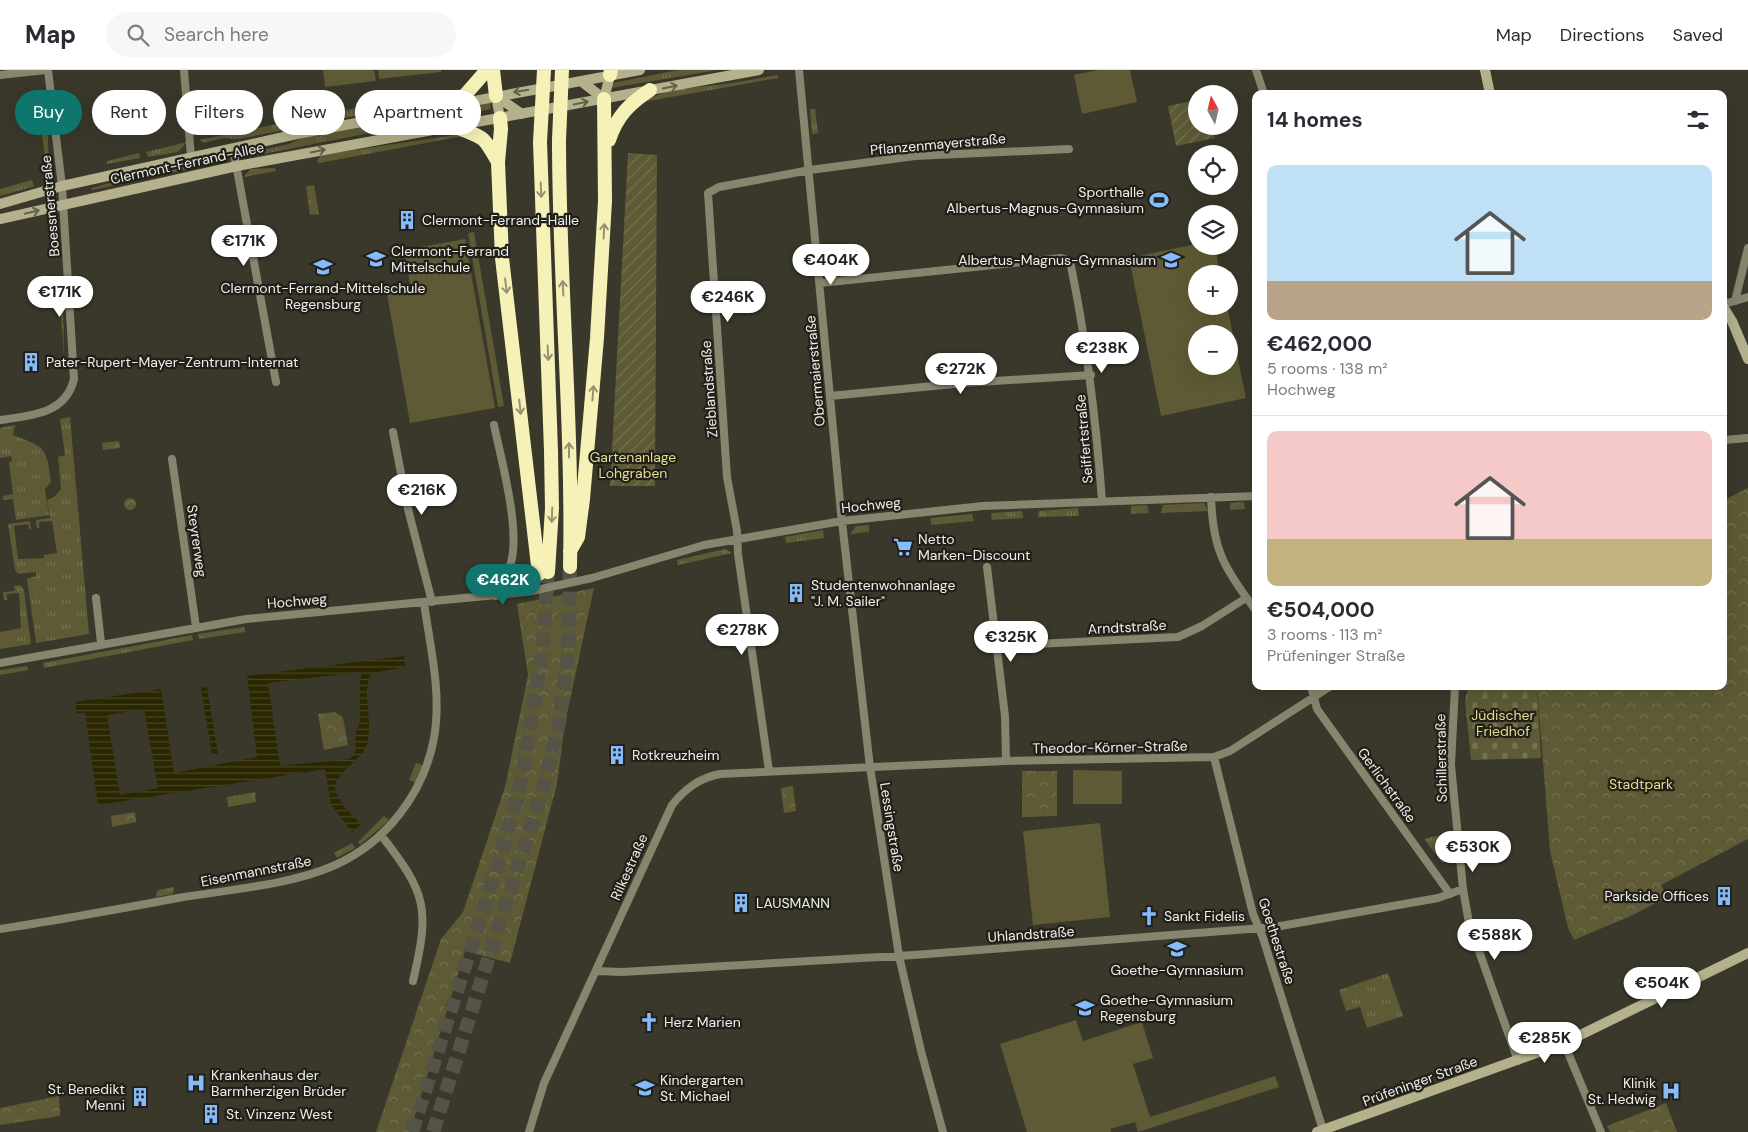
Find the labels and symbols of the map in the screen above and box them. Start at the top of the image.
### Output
one-way arrow [661,81,677,91]
north arrow [1188,85,1238,135]
one-way arrow [513,87,529,97]
one-way arrow [572,98,588,107]
street label: Pflanzenmayerstraße [869,129,1007,159]
street label: Clermont-Ferrand-Allee [108,138,266,188]
one-way arrow [310,145,326,155]
street label: Boessnerstraße [37,154,63,258]
one-way arrow [537,182,546,198]
place label: Sporthalle Albertus-Magnus-Gymnasium [946,183,1144,217]
sports icon: Sporthalle Albertus-Magnus-Gymnasium [1148,189,1170,211]
one-way arrow [23,207,39,216]
building icon: Clermont-Ferrand-Halle [396,209,418,231]
place label: Clermont-Ferrand-Halle [422,211,579,229]
one-way arrow [599,223,608,239]
pin: €171K [209,224,279,267]
place label: Clermont-Ferrand Mittelschule [391,242,509,276]
pin: €404K [796,244,866,286]
school or university icon: Clermont-Ferrand Mittelschule [365,248,387,270]
school or university icon: Albertus-Magnus-Gymnasium [1160,249,1182,271]
place label: Albertus-Magnus-Gymnasium [958,251,1156,269]
school or university icon: Clermont-Ferrand-Mittelschule Regensburg [312,256,334,278]
pin: €171K [25,276,95,318]
one-way arrow [501,277,511,293]
place label: Clermont-Ferrand-Mittelschule Regensburg [221,279,425,313]
one-way arrow [559,280,568,296]
pin: €246K [693,280,763,323]
street label: Obermaierstraße [801,315,829,427]
pin: €238K [1067,332,1137,374]
street label: Zieblandstraße [697,340,721,438]
one-way arrow [543,344,552,360]
building icon: Pater-Rupert-Mayer-Zentrum-Internat [20,351,42,373]
pin: €272K [926,352,996,395]
place label: Pater-Rupert-Mayer-Zentrum-Internat [46,353,299,371]
one-way arrow [588,385,598,401]
street label: Seiffertstraße [1071,394,1097,484]
one-way arrow [515,399,525,415]
one-way arrow [564,443,574,459]
park label: Gartenanlage Lohgraben [590,448,676,482]
pin: €216K [387,474,457,516]
street label: Hochweg [840,493,902,517]
street label: Steyrerweg [183,504,211,579]
one-way arrow [547,506,557,523]
place label: Netto Marken-Discount [918,530,1031,564]
supermarket icon: Netto Marken-Discount [892,536,914,558]
pin: €462K [468,564,538,606]
place label: Studentenwohnanlage "J. M. Sailer" [811,576,955,610]
building icon: Studentenwohnanlage "J. M. Sailer" [785,582,807,604]
street label: Hochweg [266,589,328,613]
pin: €278K [707,614,777,656]
street label: Arndtstraße [1087,616,1167,638]
pin: €325K [976,620,1046,663]
park label: Jüdischer Friedhof [1471,706,1535,740]
street label: Schillerstraße [1431,713,1451,803]
street label: Theodor-Körner-Straße [1032,737,1188,757]
building icon: Rotkreuzheim [606,744,628,766]
street label: Gerlichstraße [1354,744,1420,826]
place label: Rotkreuzheim [632,746,720,764]
park label: Stadtpark [1609,775,1673,793]
street label: Lessingstraße [876,781,908,873]
pin: €530K [1438,830,1508,873]
street label: Rilkestraße [606,831,652,903]
street label: Eisenmannstraße [199,851,313,891]
building icon: Parkside Offices [1713,885,1735,907]
place label: Parkside Offices [1604,887,1709,905]
building icon: LAUSMANN [730,892,752,914]
place label: LAUSMANN [756,894,830,912]
street label: Goethestraße [1255,895,1299,987]
church icon: Sankt Fidelis [1138,905,1160,927]
place label: Sankt Fidelis [1164,907,1245,925]
pin: €588K [1460,918,1530,961]
street label: Uhlandstraße [987,922,1075,946]
school or university icon: Goethe-Gymnasium [1166,938,1188,960]
place label: Goethe-Gymnasium [1110,961,1244,979]
pin: €504K [1627,966,1697,1009]
place label: Goethe-Gymnasium Regensburg [1100,991,1233,1025]
school or university icon: Goethe-Gymnasium Regensburg [1074,997,1096,1019]
church icon: Herz Marien [638,1011,660,1033]
place label: Herz Marien [664,1013,741,1031]
pin: €285K [1510,1022,1580,1064]
street label: Prüfeninger Straße [1360,1052,1480,1110]
place label: Krankenhaus der Barmherzigen Brüder [211,1066,346,1100]
place label: Kindergarten St. Michael [660,1071,743,1105]
hospital icon: Krankenhaus der Barmherzigen Brüder [185,1072,207,1094]
place label: Klinik St. Hedwig [1588,1074,1656,1108]
school or university icon: Kindergarten St. Michael [634,1077,656,1099]
place label: St. Benedikt Menni [48,1080,125,1114]
hospital icon: Klinik St. Hedwig [1660,1080,1682,1102]
building icon: St. Benedikt Menni [129,1086,151,1108]
building icon: St. Vinzenz West [200,1103,222,1125]
place label: St. Vinzenz West [226,1105,332,1123]

